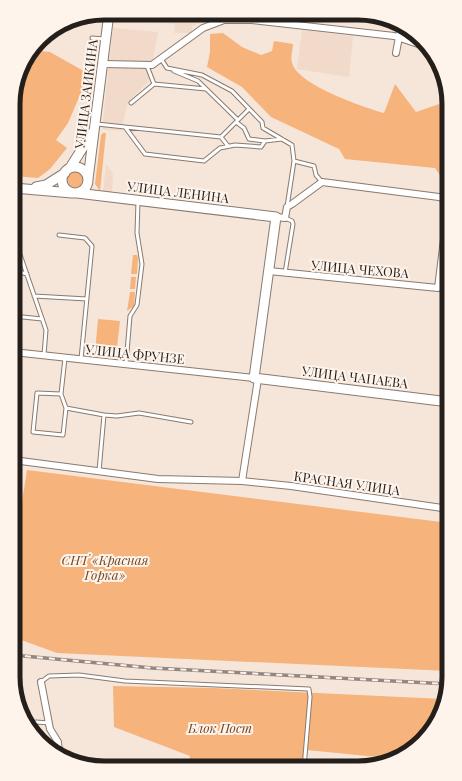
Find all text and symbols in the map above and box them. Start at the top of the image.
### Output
street label: УЛИЦА ЗАИКИНА [70,37,101,151]
street label: УЛИЦА ЛЕНИНА [125,177,231,206]
street label: УЛИЦА ЧЕХОВА [309,256,411,281]
street label: УЛИЦА ФРУНЗЕ [84,340,186,367]
street label: УЛИЦА ЧАПАЕВА [300,361,410,392]
street label: КРАСНАЯ УЛИЦА [293,467,402,498]
park label: СНТ «Красная Горка» [62,551,148,583]
park label: Блок Пост [187,719,252,736]

